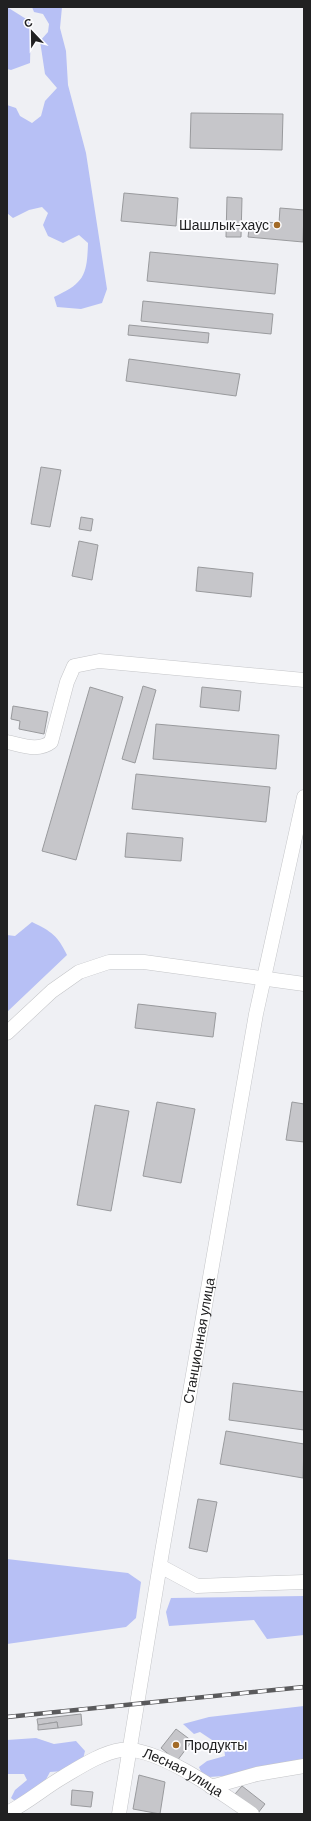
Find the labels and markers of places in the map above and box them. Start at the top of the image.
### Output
place label: Шашлык-хаус [179,216,269,233]
marker: Шашлык-хаус [272,220,282,230]
place label: Продукты [184,1736,247,1753]
marker: Продукты [171,1740,181,1750]

